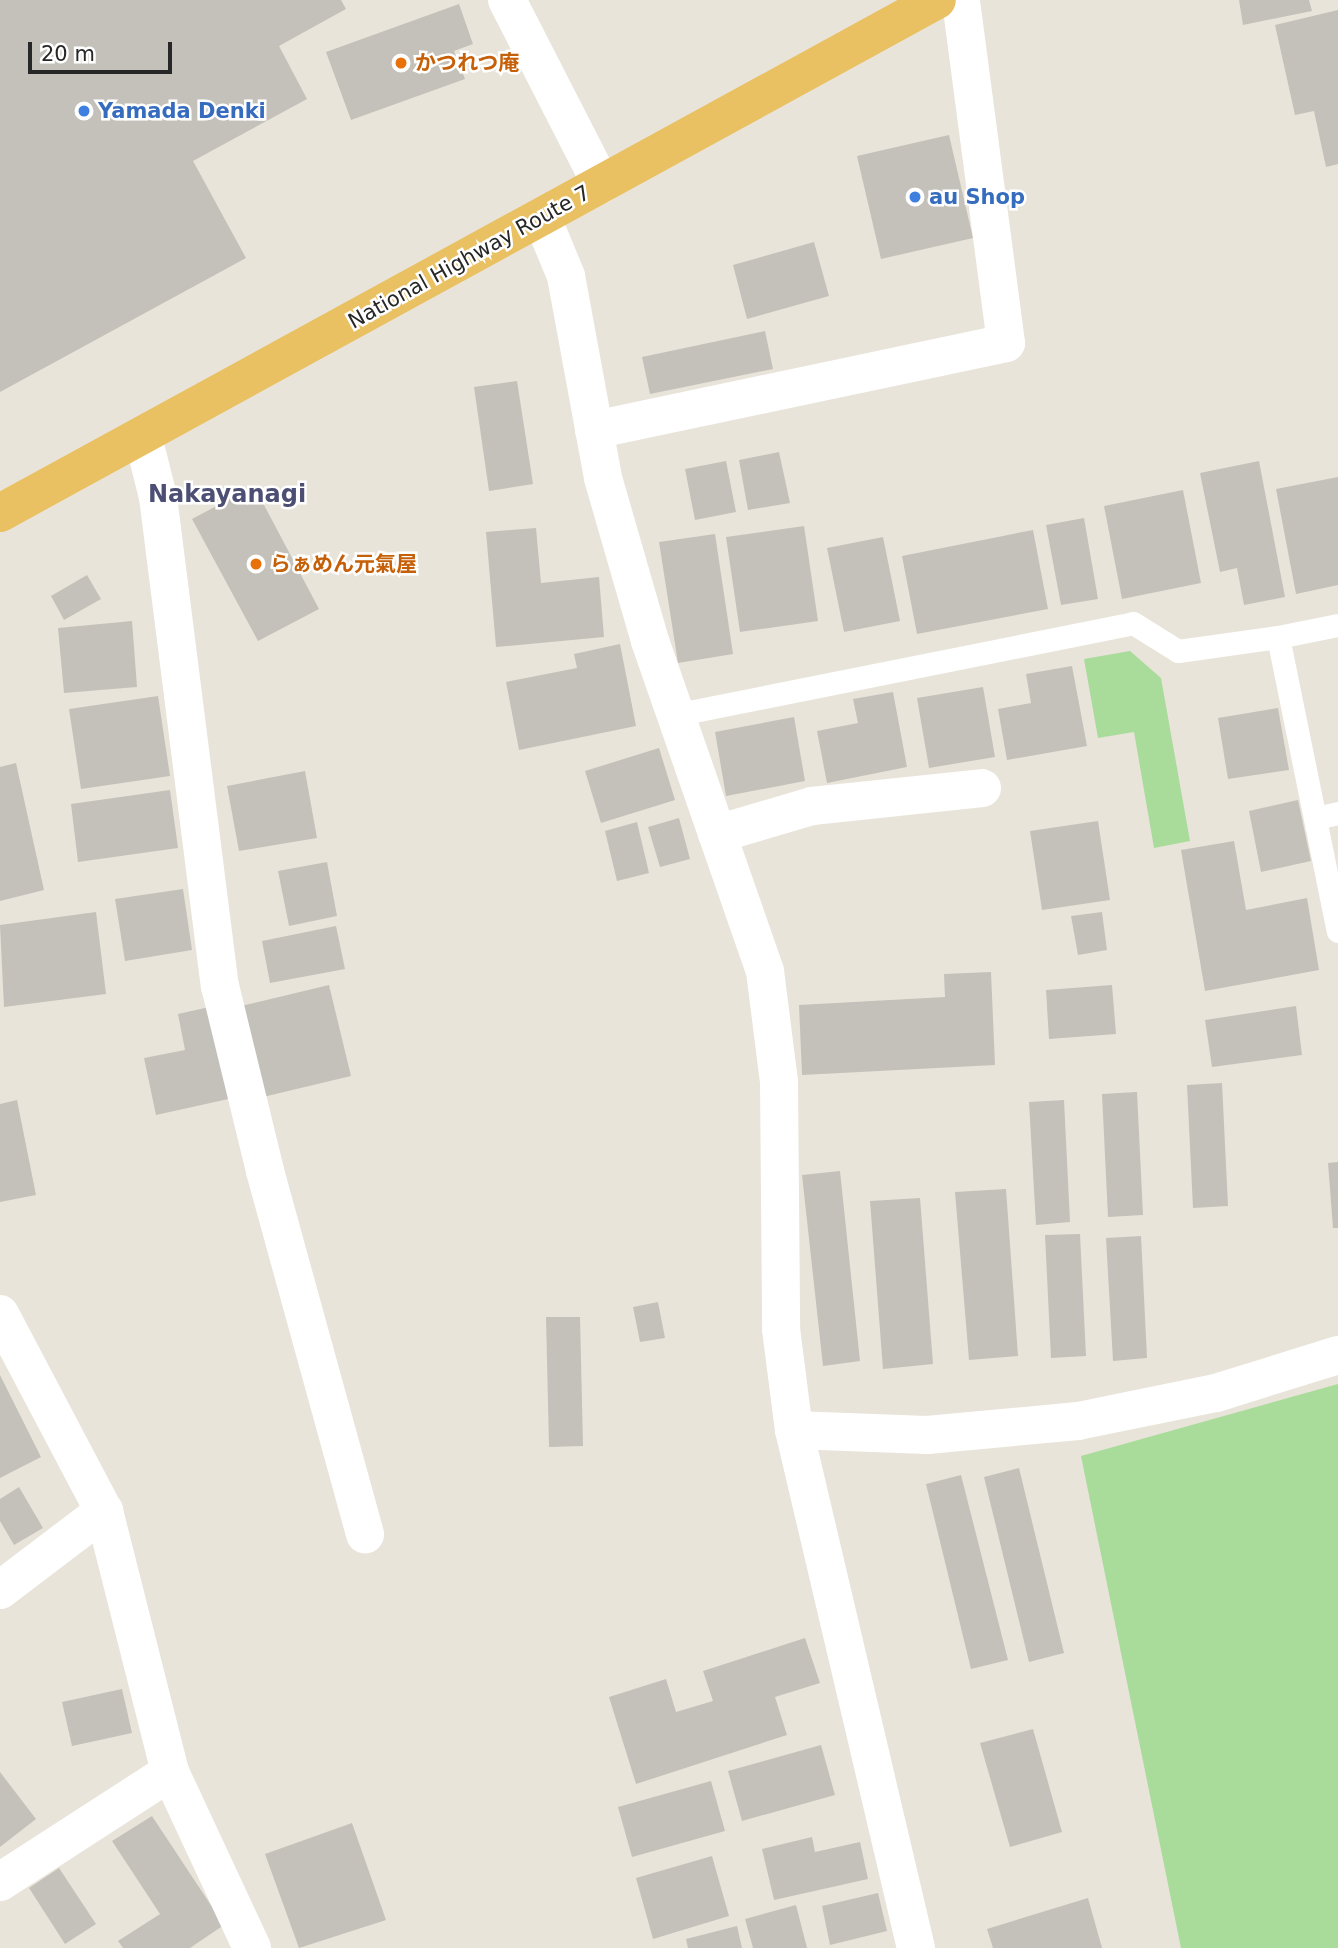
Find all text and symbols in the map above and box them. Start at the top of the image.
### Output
scale bar [32,28,175,72]
text: 20 m [41,42,95,66]
place label: かつれつ庵 [415,50,520,76]
marker: かつれつ庵 [393,55,409,71]
place label: Yamada Denki [98,98,266,124]
marker: Yamada Denki [76,103,92,119]
street label: National Highway Route 7 [344,180,594,334]
place label: au Shop [929,184,1025,210]
marker: au Shop [907,189,923,205]
district label: Nakayanagi [148,481,306,509]
place label: らぁめん元氣屋 [270,551,417,577]
marker: らぁめん元氣屋 [248,556,264,572]

